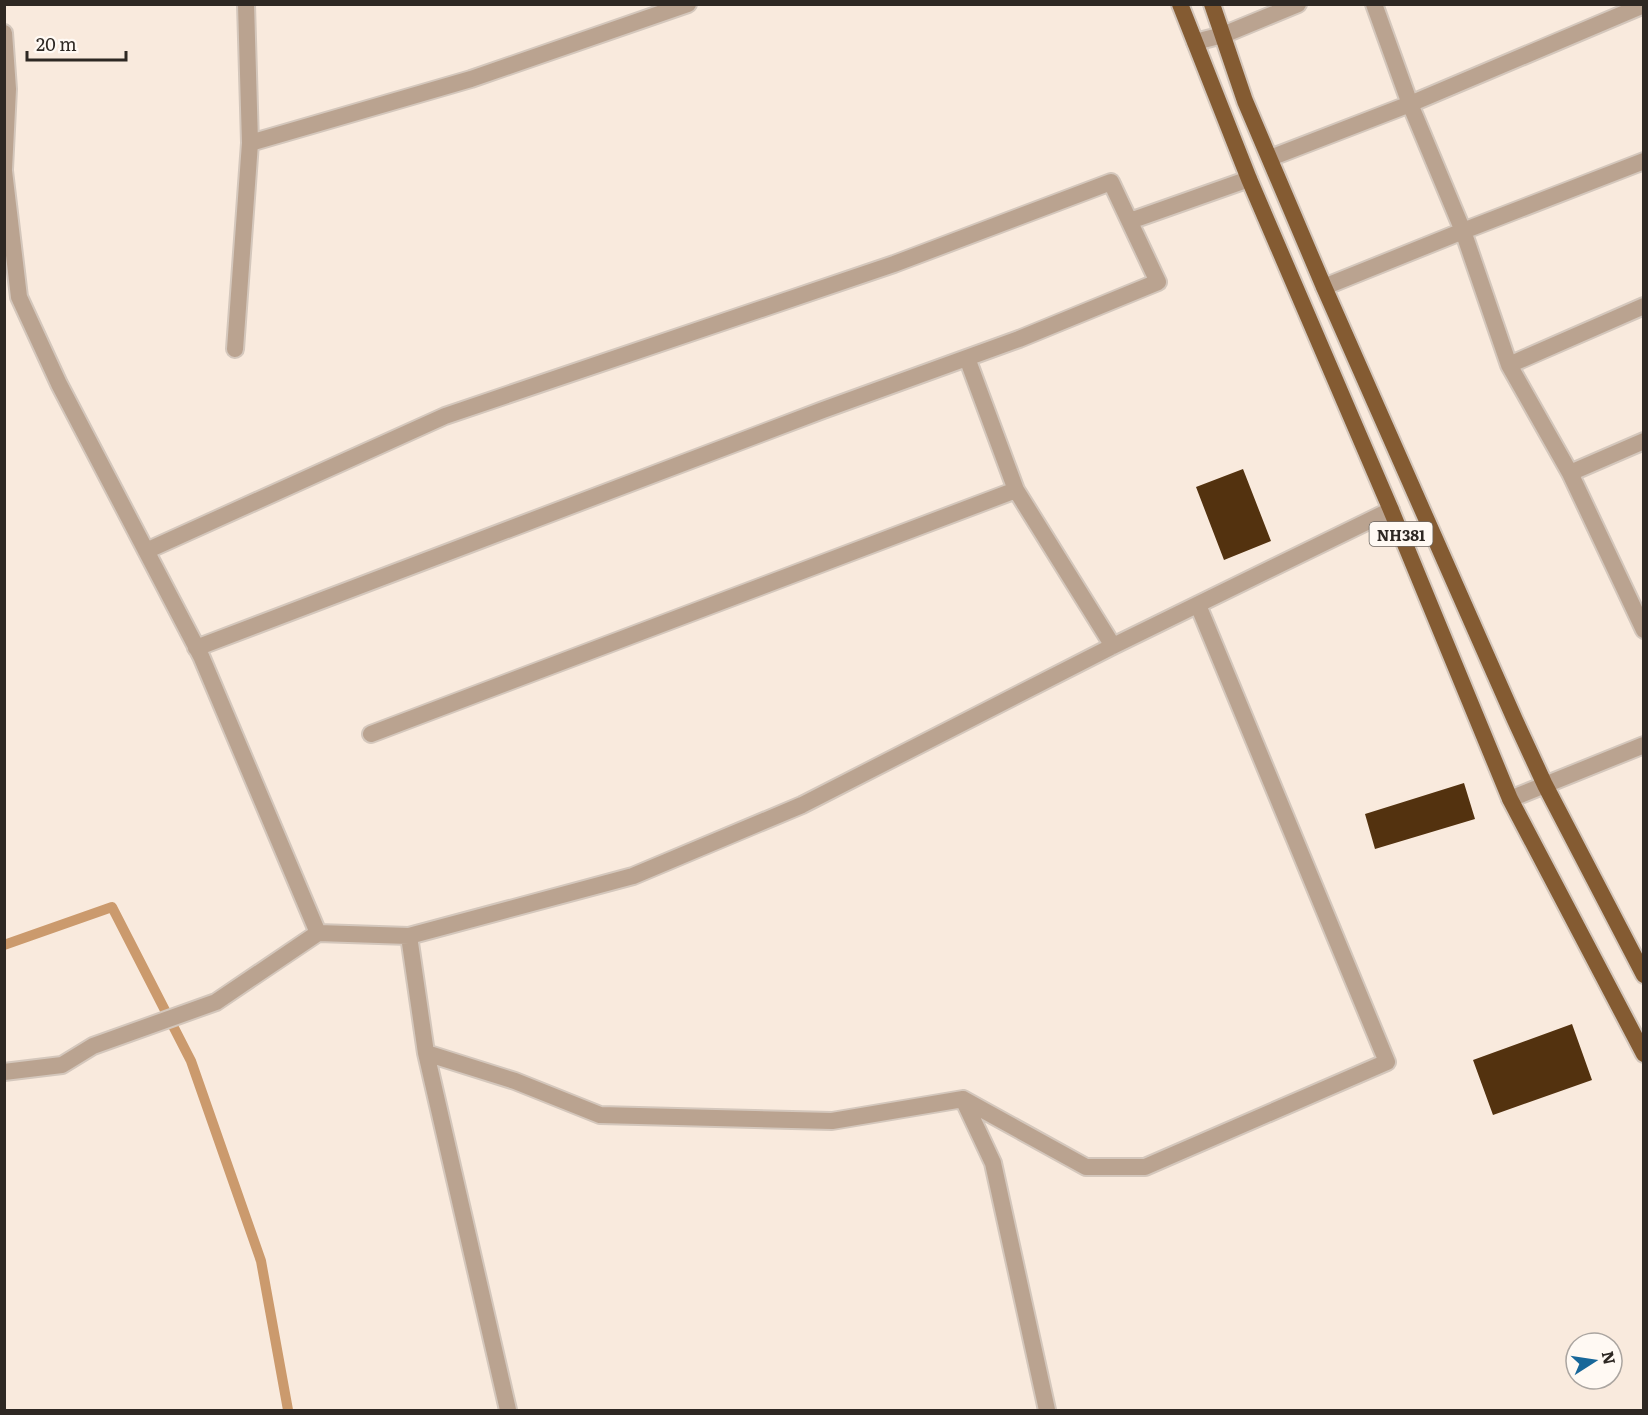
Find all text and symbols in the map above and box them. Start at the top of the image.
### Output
scale bar [27,24,126,62]
text: 20 m [36,30,77,57]
road number: NH381 [1370,522,1432,546]
north arrow [1564,1331,1624,1391]
text: N [1597,1349,1623,1367]

